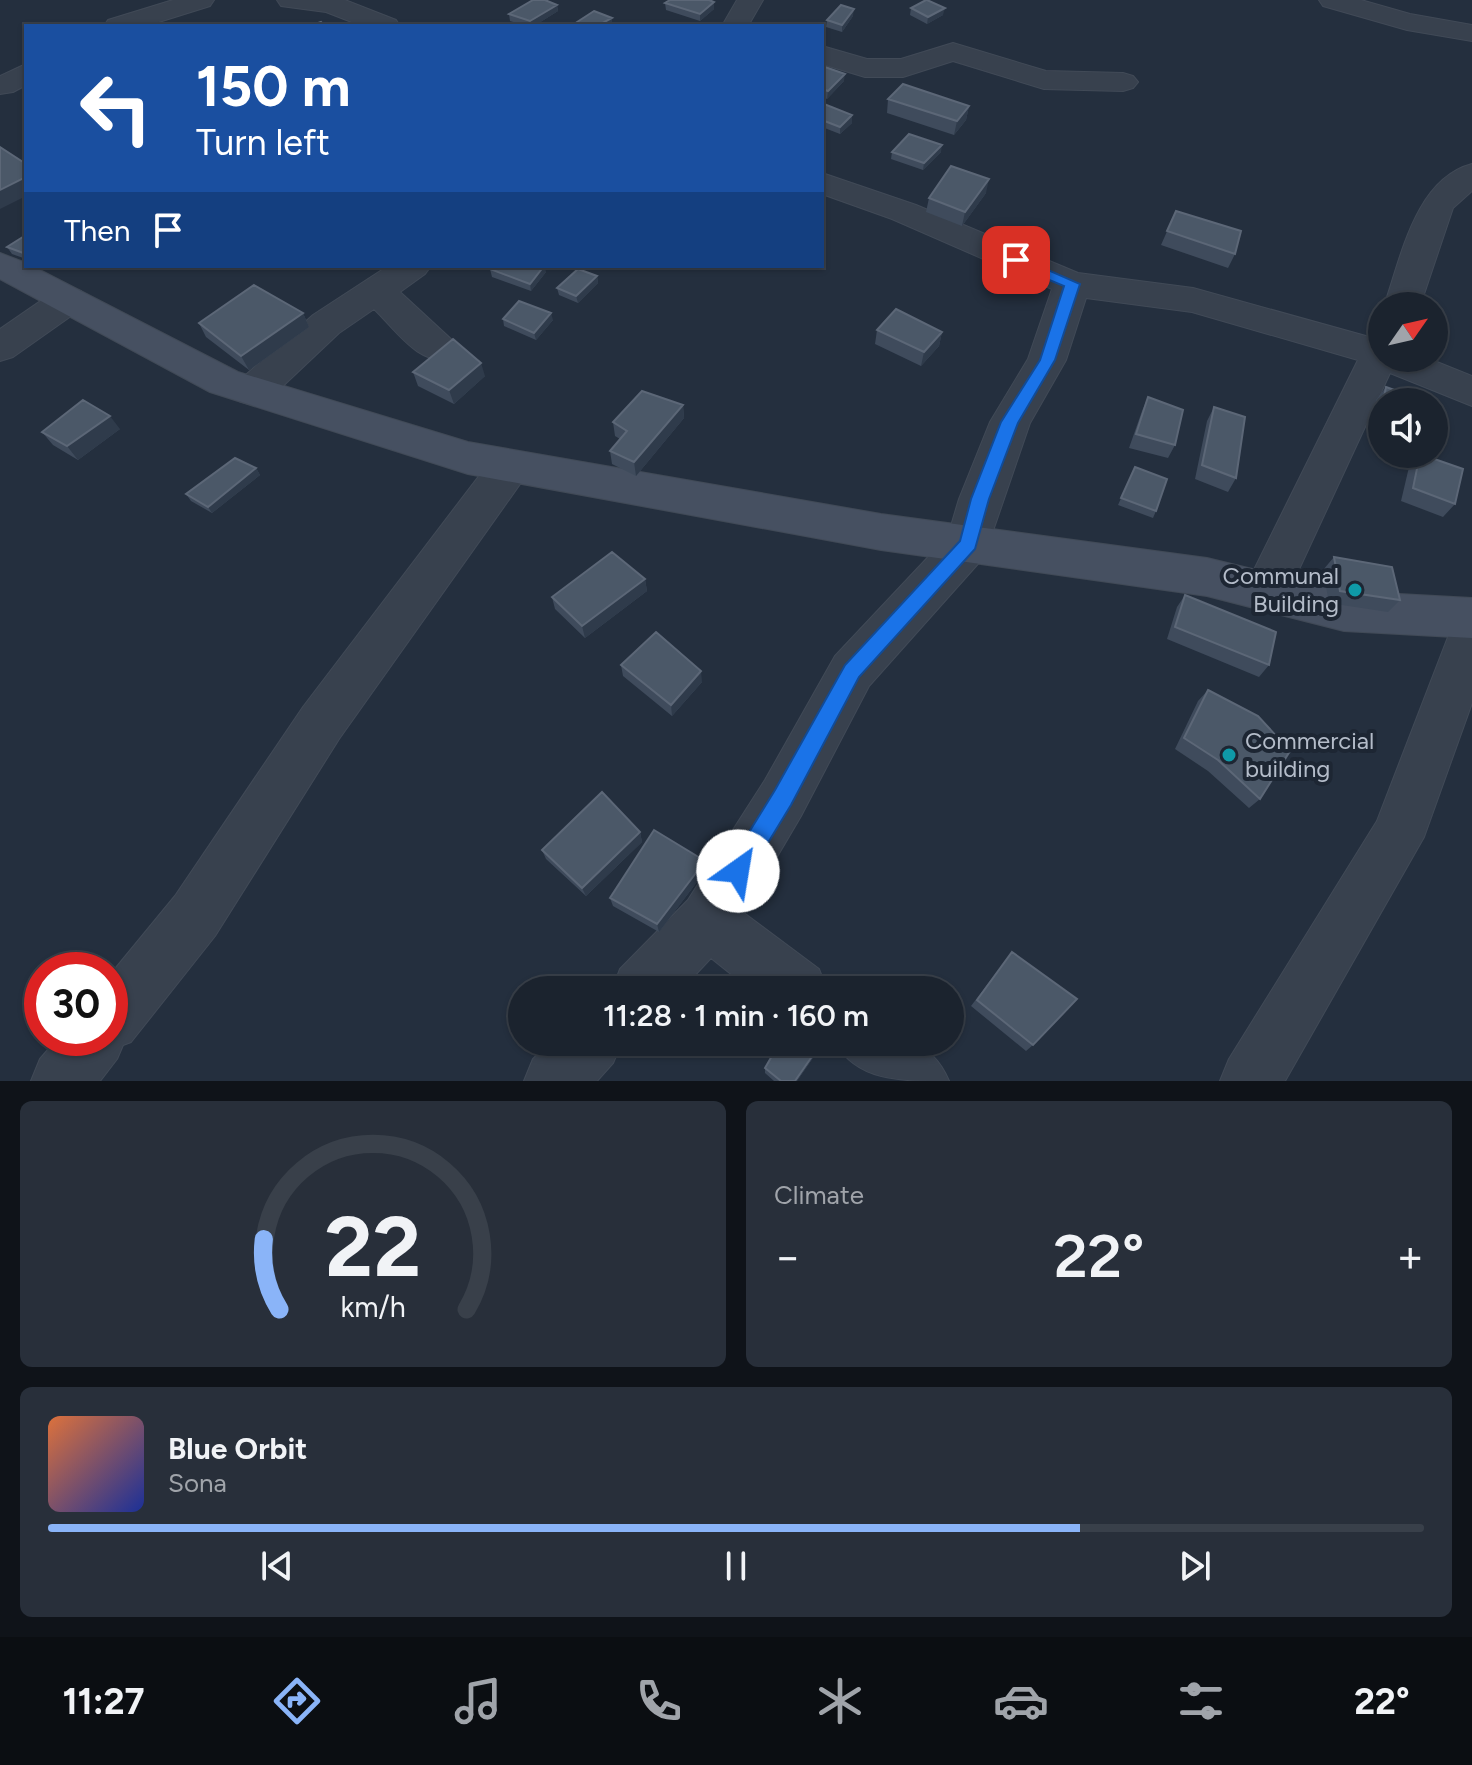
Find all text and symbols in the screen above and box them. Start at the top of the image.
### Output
text: 150 m [196,53,351,120]
icon: left [64,56,168,160]
text: Turn left [196,121,330,164]
icon: arrive [146,208,190,252]
text: Then [64,212,130,249]
pin [982,226,1050,294]
icon: arrive [994,238,1038,282]
north arrow [1368,292,1448,372]
map controls [1368,292,1448,468]
button: sound [1368,388,1448,468]
place label: Communal Building [1223,561,1339,618]
marker: Communal Building [1346,581,1364,599]
place label: Commercial building [1245,726,1374,783]
marker: Commercial building [1220,746,1238,764]
position arrow [696,829,780,913]
speed limit sign: 30 [24,952,128,1056]
text: 11:28 · 1 min · 160 m [603,997,869,1034]
text: Climate [774,1179,864,1211]
text: 22 [325,1197,421,1297]
text: 22° [1054,1220,1144,1292]
text: − [774,1230,801,1283]
text: + [1397,1230,1424,1283]
text: km/h [340,1290,406,1324]
text: Blue Orbit [168,1430,307,1467]
text: Sona [168,1467,227,1499]
icon: previous [255,1544,299,1588]
icon: pause [714,1544,758,1588]
icon: next [1173,1544,1217,1588]
icon: directions [269,1673,325,1729]
icon: music [450,1673,506,1729]
icon: phone [631,1673,687,1729]
icon: climate [812,1673,868,1729]
icon: car [993,1673,1049,1729]
icon: filters [1173,1673,1229,1729]
text: 11:27 [62,1680,145,1723]
text: 22° [1354,1680,1409,1723]

